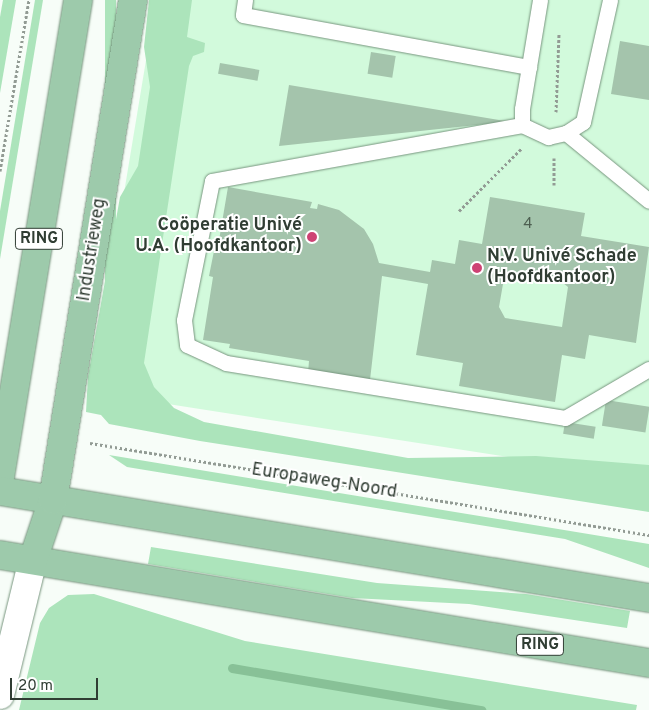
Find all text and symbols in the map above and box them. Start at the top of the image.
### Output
street label: Industrieweg [74,197,112,303]
place label: Coöperatie Univé U.A. (Hoofdkantoor) [135,216,302,258]
house number: 4 [523,216,533,234]
road number: RING [14,225,64,252]
marker: Coöperatie Univé U.A. (Hoofdkantoor) [306,231,318,243]
place label: N.V. Univé Schade (Hoofdkantoor) [487,247,637,290]
marker: N.V. Univé Schade (Hoofdkantoor) [471,262,483,274]
street label: Europaweg-Noord [250,460,398,504]
road number: RING [515,632,565,658]
scale bar [12,668,100,700]
text: 20 m [18,677,53,696]

